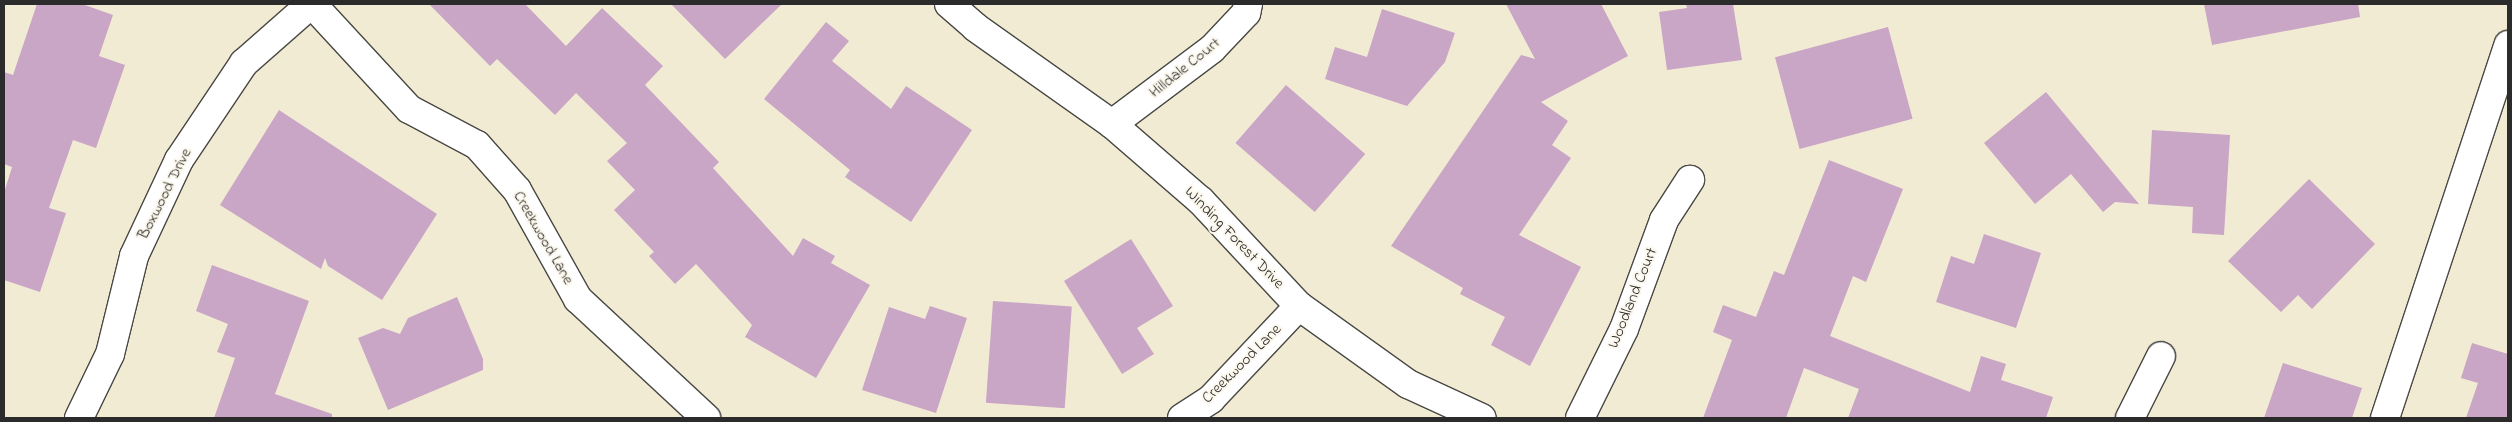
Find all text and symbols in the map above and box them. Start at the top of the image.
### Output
street label: Hilldale Court [1146,34,1224,102]
street label: Boxwood Drive [134,145,196,243]
street label: Winding Forest Drive [1180,183,1288,293]
street label: Creekwood Lane [509,188,577,288]
street label: Woodland Court [1604,245,1662,351]
street label: Creekwood Lane [1198,320,1286,408]

